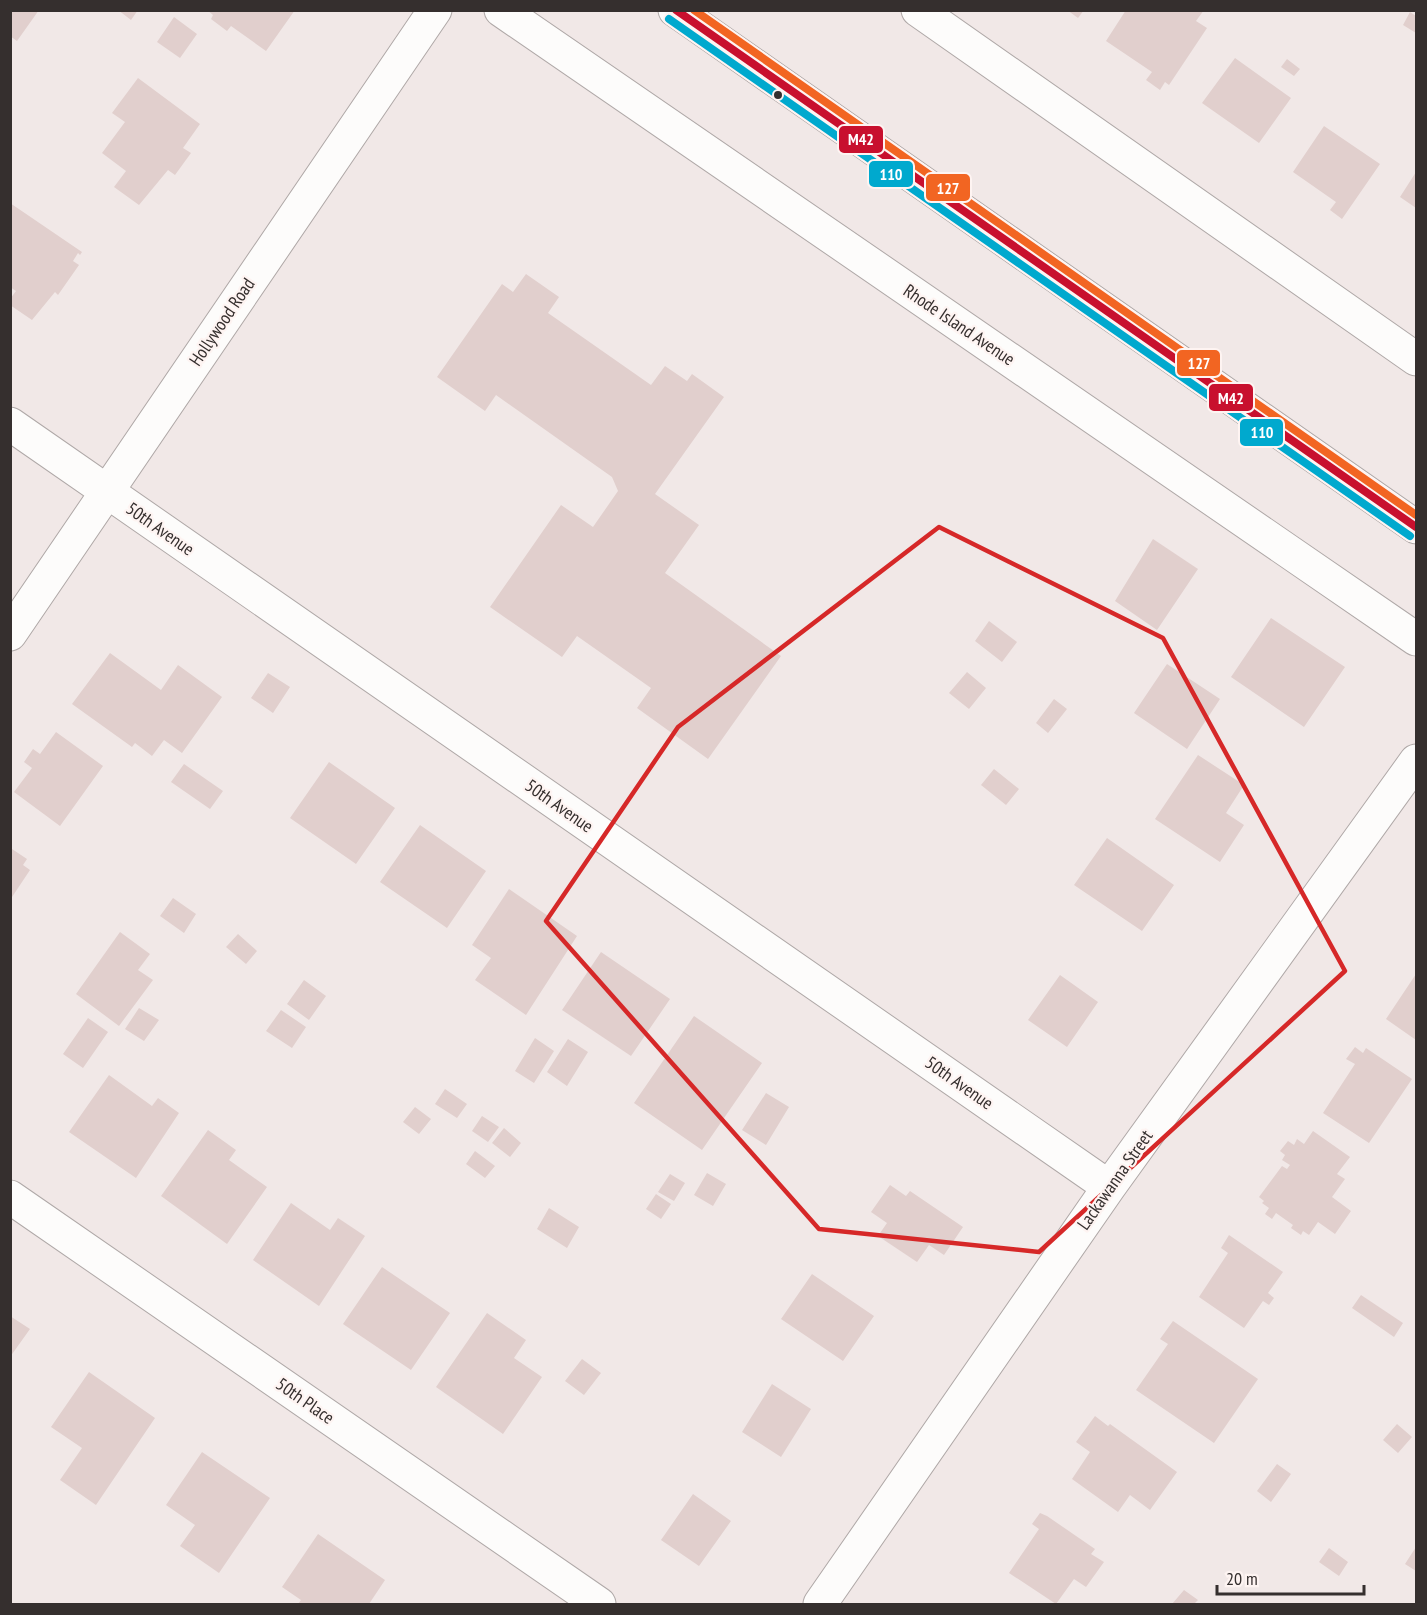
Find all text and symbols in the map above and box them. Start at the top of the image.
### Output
unlabelled marker [772,89,784,101]
line badge: M42 [838,125,884,154]
text: M42 [848,129,874,149]
line badge: 110 [868,160,914,188]
text: 110 [880,164,903,184]
line badge: 127 [925,173,971,202]
text: 127 [937,178,959,198]
street label: Hollywood Road [184,273,259,370]
street label: Rhode Island Avenue [899,279,1019,370]
line badge: 127 [1176,349,1221,377]
text: 127 [1188,353,1210,373]
line badge: M42 [1208,383,1254,412]
text: M42 [1218,388,1244,408]
line badge: 110 [1239,418,1284,447]
text: 110 [1251,422,1274,442]
street label: 50th Avenue [122,497,199,560]
street label: 50th Avenue [521,774,598,837]
street label: 50th Avenue [921,1051,998,1114]
street label: Lackawanna Street [1072,1125,1158,1234]
street label: 50th Place [272,1372,339,1429]
scale bar [1217,1558,1364,1596]
text: 20 m [1226,1567,1258,1590]

